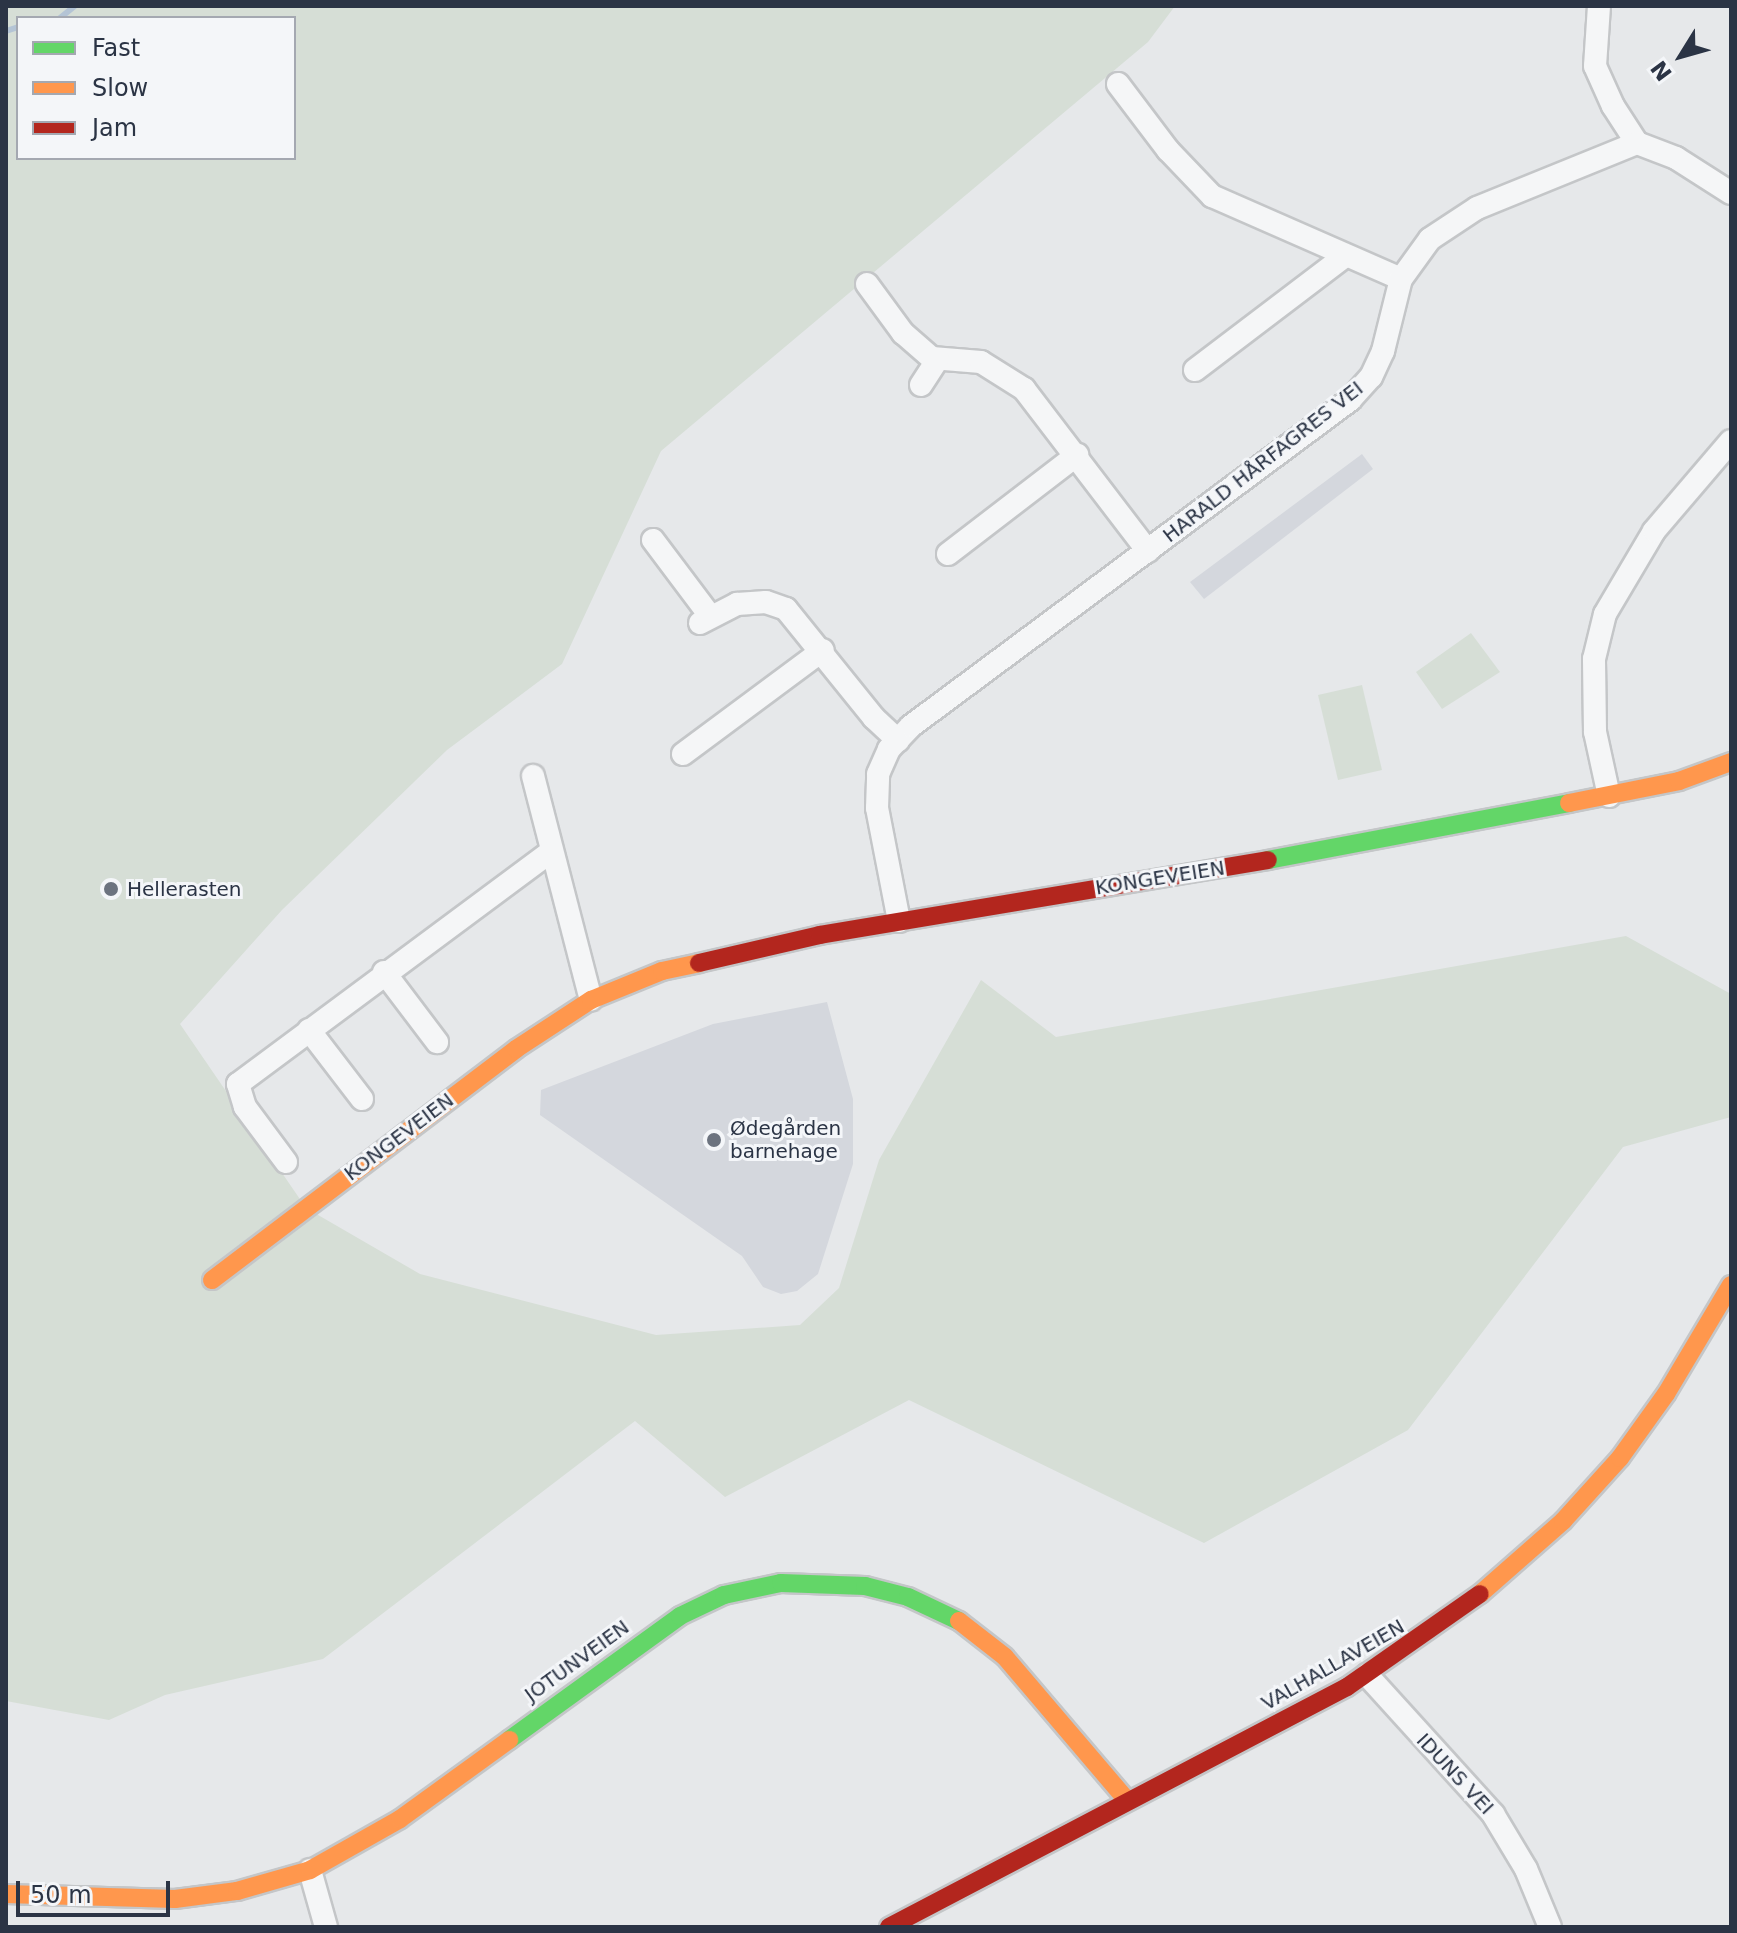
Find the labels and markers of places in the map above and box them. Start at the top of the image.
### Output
place label: Hellerasten [127,877,241,901]
marker: Hellerasten [102,880,120,898]
place label: Ødegården barnehage [730,1116,841,1163]
marker: Ødegården barnehage [705,1131,723,1149]

